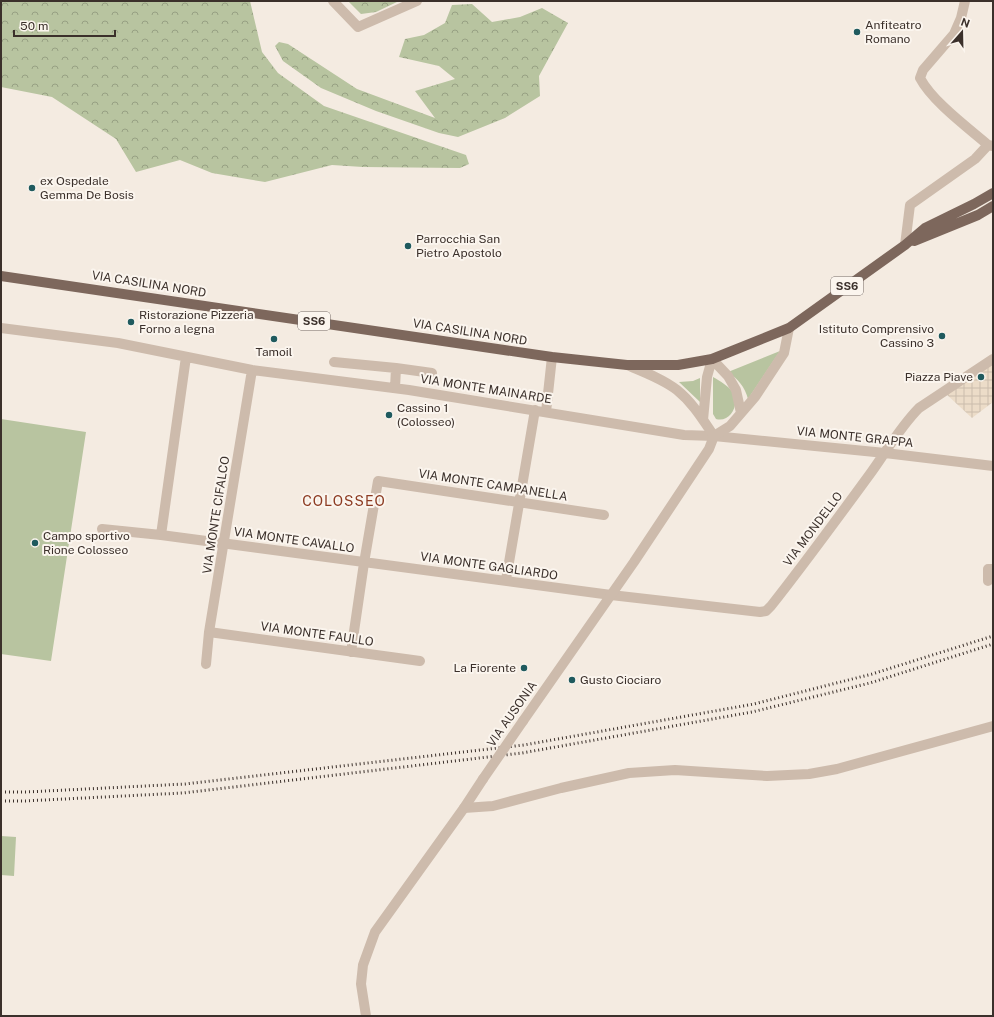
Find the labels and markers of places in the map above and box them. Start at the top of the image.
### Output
place label: Anfiteatro Romano [865,18,922,46]
marker: Anfiteatro Romano [852,27,862,37]
place label: ex Ospedale Gemma De Bosis [40,174,134,202]
marker: ex Ospedale Gemma De Bosis [27,183,37,193]
place label: Parrocchia San Pietro Apostolo [416,232,502,260]
marker: Parrocchia San Pietro Apostolo [403,241,413,251]
place label: Ristorazione Pizzeria Forno a legna [139,308,254,336]
marker: Ristorazione Pizzeria Forno a legna [126,317,136,327]
place label: Istituto Comprensivo Cassino 3 [819,322,934,350]
marker: Istituto Comprensivo Cassino 3 [937,331,947,341]
marker: Tamoil [269,334,279,344]
place label: Tamoil [256,345,293,359]
place label: Piazza Piave [905,370,973,384]
marker: Piazza Piave [976,372,986,382]
place label: Cassino 1 (Colosseo) [397,401,455,429]
marker: Cassino 1 (Colosseo) [384,410,394,420]
place label: Campo sportivo Rione Colosseo [43,529,130,557]
marker: Campo sportivo Rione Colosseo [30,538,40,548]
place label: La Fiorente [453,661,516,675]
marker: La Fiorente [519,663,529,673]
place label: Gusto Ciociaro [580,673,661,687]
marker: Gusto Ciociaro [567,675,577,685]

